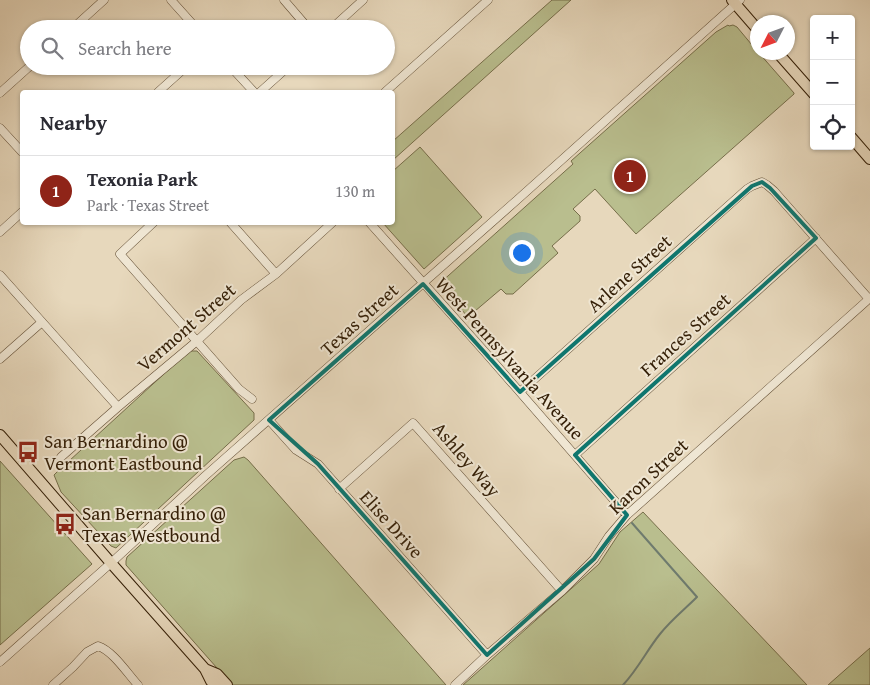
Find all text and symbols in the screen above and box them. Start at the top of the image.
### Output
north arrow [750,15,795,60]
map controls [810,15,855,150]
button: + [810,15,855,60]
search box [20,20,395,75]
icon: search [38,34,66,62]
text: Search here [78,34,172,62]
button: − [810,60,855,105]
button: locate [810,105,855,150]
text: Nearby [40,107,107,138]
pin: 1 [614,157,646,195]
text: Texonia Park [87,165,198,193]
text: 1 [52,179,60,203]
text: 130 m [335,179,375,203]
text: Park · Texas Street [87,193,209,217]
street label: Arlene Street [580,227,678,319]
your location [509,240,535,266]
street label: West Pennsylvania Avenue [429,270,591,446]
street label: Vermont Street [130,276,242,378]
street label: Texas Street [314,276,405,362]
street label: Frances Street [633,285,737,382]
street label: Ashley Way [426,415,508,503]
place label: San Bernardino @ Vermont Eastbound [44,427,203,477]
street label: Karon Street [602,431,694,520]
bus stop icon: San Bernardino @ Vermont Eastbound [15,439,41,465]
street label: Elise Drive [354,484,430,564]
place label: San Bernardino @ Texas Westbound [82,499,226,549]
bus stop icon: San Bernardino @ Texas Westbound [52,511,78,537]

